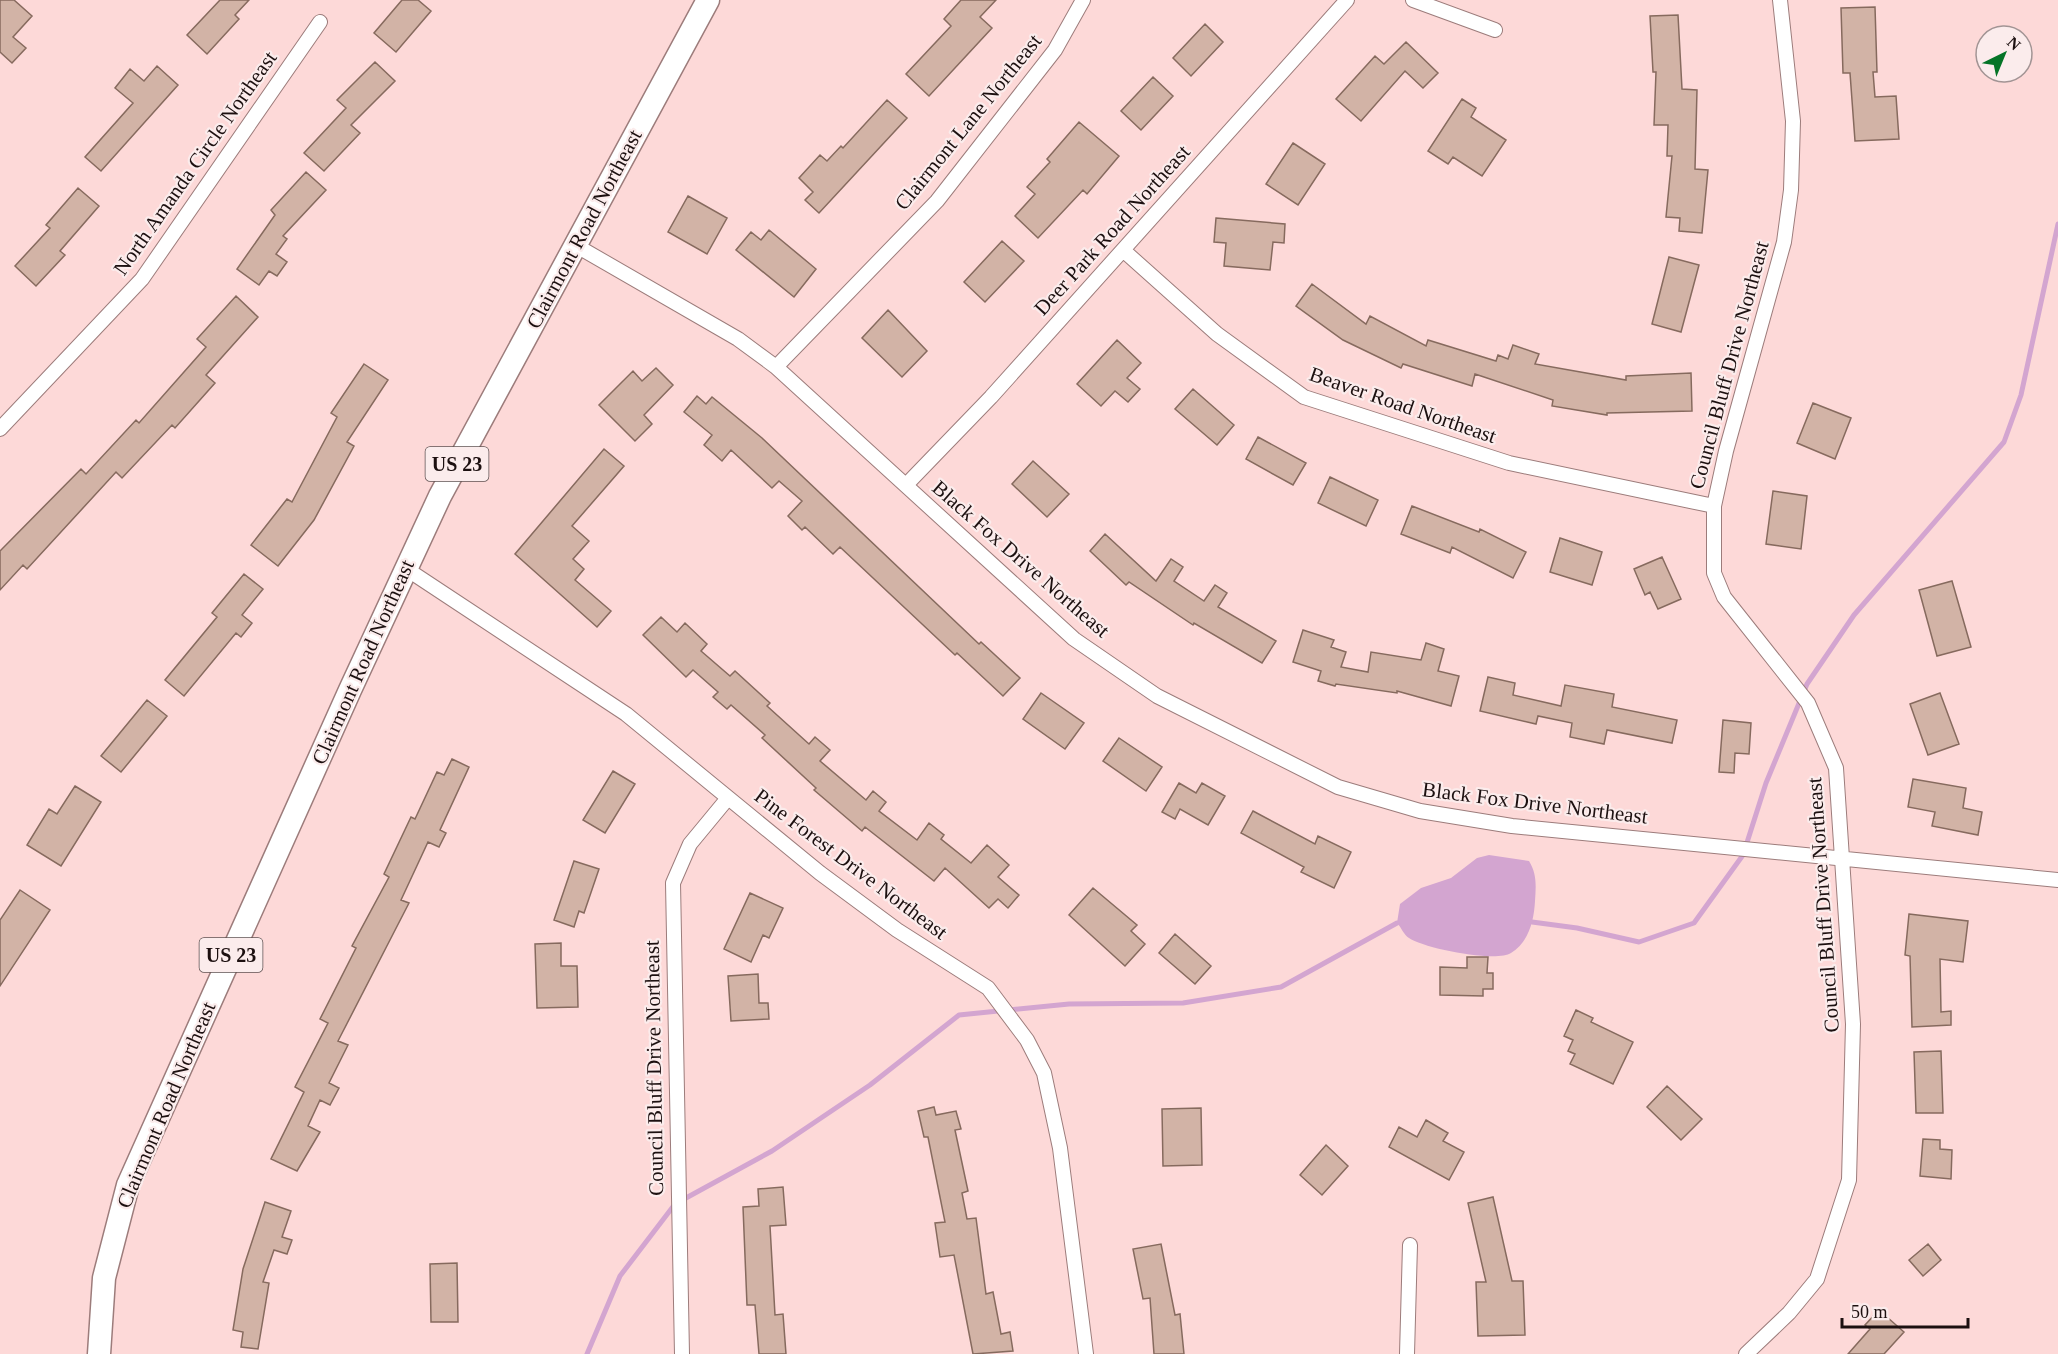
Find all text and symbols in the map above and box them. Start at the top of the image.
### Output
north arrow [1974,24,2034,84]
street label: Clairmont Lane Northeast [890,29,1046,215]
text: N [2004,33,2024,54]
street label: North Amanda Circle Northeast [108,46,282,280]
street label: Clairmont Road Northeast [521,125,647,332]
street label: Deer Park Road Northeast [1029,140,1195,320]
street label: Council Bluff Drive Northeast [1684,238,1774,492]
street label: Beaver Road Northeast [1306,362,1500,448]
road number: US 23 [426,447,488,481]
street label: Black Fox Drive Northeast [928,476,1115,643]
street label: Clairmont Road Northeast [307,556,419,768]
street label: Council Bluff Drive Northeast [1802,776,1844,1033]
street label: Black Fox Drive Northeast [1421,777,1649,829]
street label: Pine Forest Drive Northeast [750,784,952,944]
road number: US 23 [200,938,262,972]
street label: Council Bluff Drive Northeast [640,940,668,1196]
street label: Clairmont Road Northeast [112,998,220,1212]
scale bar [1842,1291,1968,1329]
text: 50 m [1851,1302,1888,1322]

